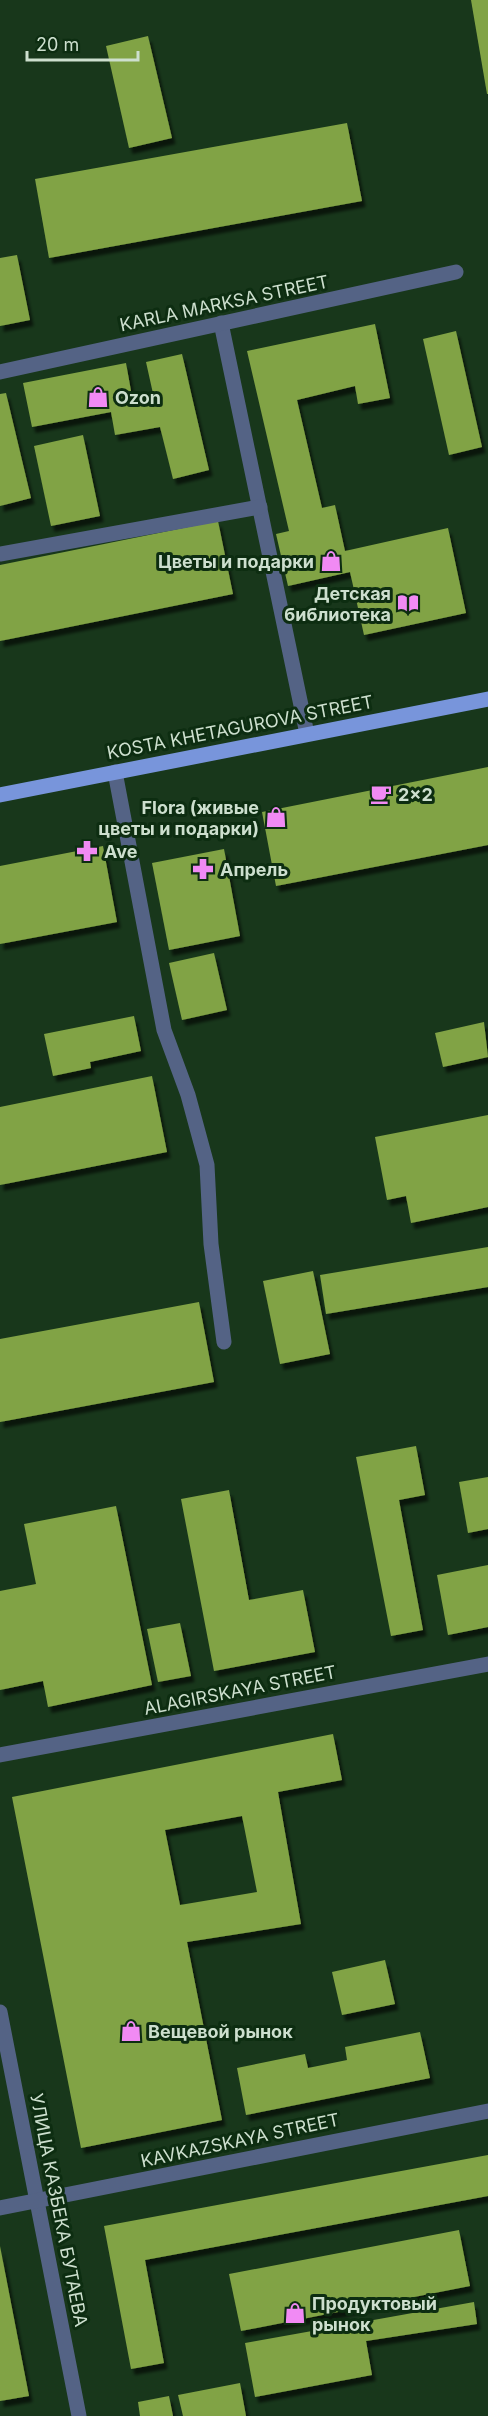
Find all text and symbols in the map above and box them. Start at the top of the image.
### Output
scale bar [27,24,138,62]
text: 20 m [36,34,79,55]
street label: KARLA MARKSA STREET [118,271,330,335]
shop icon: Ozon [86,385,110,409]
place label: Ozon [115,387,161,408]
shop icon: Цветы и подарки [319,549,343,573]
place label: Цветы и подарки [158,551,314,572]
place label: Детская библиотека [284,583,391,625]
library icon: Детская библиотека [396,591,420,615]
street label: KOSTA KHETAGUROVA STREET [105,691,375,763]
cafe icon: 2x2 [369,782,393,806]
place label: 2x2 [398,784,433,805]
place label: Flora (живые цветы и подарки) [98,797,259,839]
shop icon: Flora (живые цветы и подарки) [264,805,288,829]
pharmacy icon: Ave [75,839,99,863]
place label: Ave [104,841,138,862]
pharmacy icon: Апрель [191,857,215,881]
place label: Апрель [220,859,288,880]
street label: ALAGIRSKAYA STREET [142,1661,338,1719]
shop icon: Вещевой рынок [119,2019,143,2043]
place label: Вещевой рынок [148,2021,293,2042]
street label: УЛИЦА КАЗБЕКА БУТАЕВА [26,2092,92,2328]
street label: KAVKAZSKAYA STREET [139,2109,341,2171]
place label: Продуктовый рынок [312,2293,437,2335]
shop icon: Продуктовый рынок [283,2301,307,2325]

